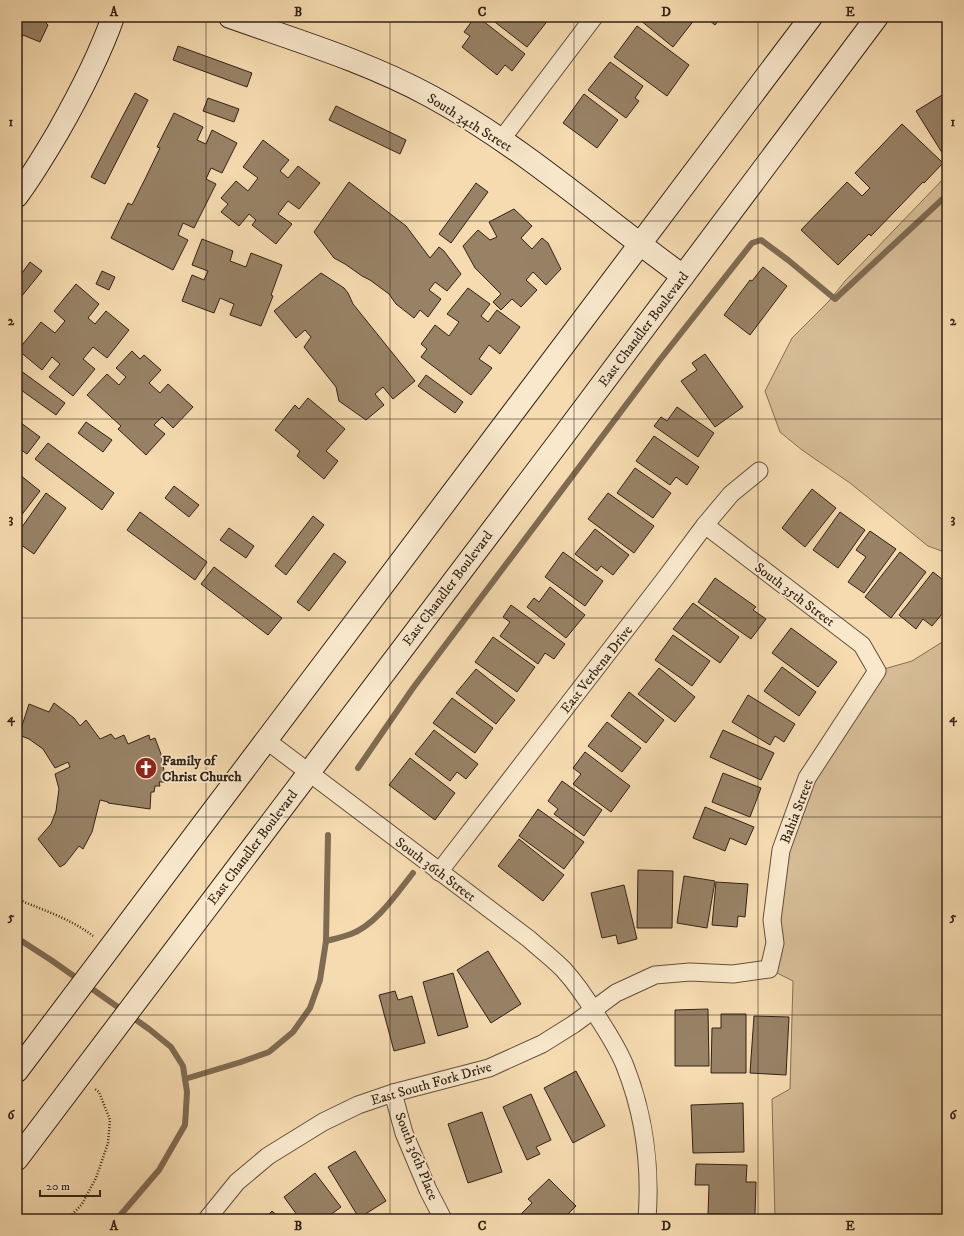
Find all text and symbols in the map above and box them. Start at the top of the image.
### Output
text: A [109,4,119,20]
text: B [294,4,302,20]
text: C [478,4,487,20]
text: D [661,4,671,20]
text: E [845,4,855,20]
street label: South 34th Street [424,90,516,156]
text: 1 [9,114,14,130]
text: 1 [951,114,956,130]
street label: East Chandler Boulevard [595,268,693,391]
text: 2 [8,313,15,329]
text: 2 [950,313,957,329]
text: 3 [9,511,14,527]
text: 3 [951,511,956,527]
street label: East Chandler Boulevard [399,527,497,650]
street label: South 35th Street [751,559,838,631]
street label: East Verbena Drive [557,622,637,717]
text: 4 [6,710,15,727]
text: 4 [948,710,957,727]
place label: Family of Christ Church [162,752,242,786]
church icon: Family of Christ Church [133,755,159,781]
street label: Bahia Street [776,776,818,846]
street label: East Chandler Boulevard [204,786,302,909]
street label: South 36th Street [392,834,480,906]
text: 5 [7,909,15,925]
text: 5 [949,909,957,925]
street label: East South Fork Drive [369,1058,494,1110]
text: 6 [8,1107,16,1123]
text: 6 [950,1107,958,1123]
street label: South 36th Place [390,1110,442,1203]
scale bar [40,1172,100,1198]
text: 20 m [46,1179,70,1194]
text: A [109,1218,119,1234]
text: B [294,1218,302,1234]
text: C [478,1218,487,1234]
text: D [661,1218,671,1234]
text: E [845,1218,855,1234]

